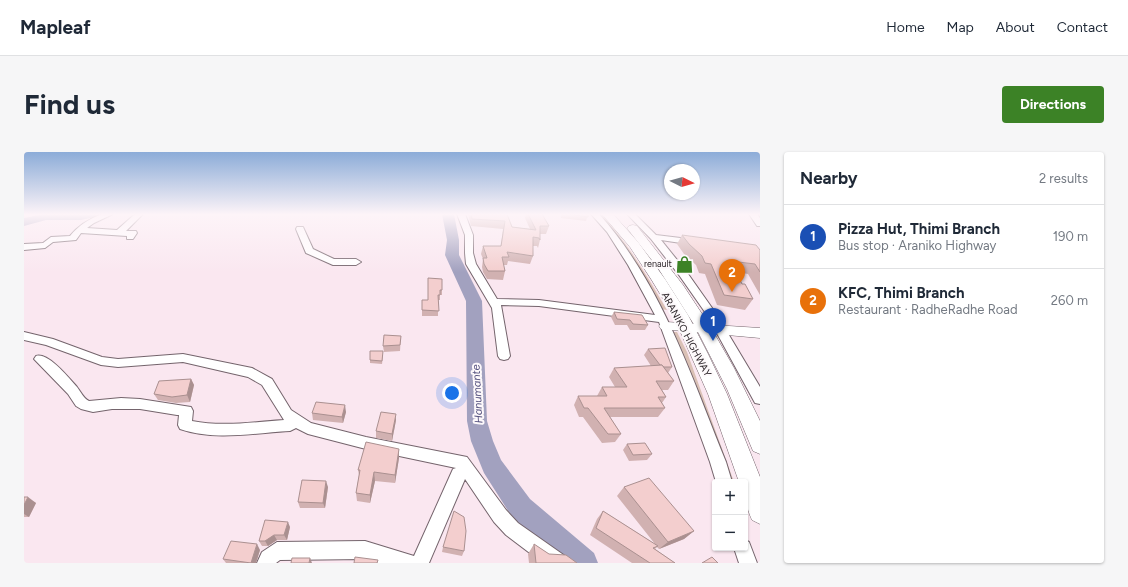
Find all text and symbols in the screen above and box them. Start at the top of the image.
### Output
text: Mapleaf [20,16,91,39]
text: Home [886,19,925,36]
text: Map [947,19,974,36]
text: About [996,19,1035,36]
text: Contact [1057,19,1108,36]
button: Directions [1002,86,1104,123]
text: Find us [24,87,115,121]
north arrow [664,164,700,200]
text: Nearby [800,168,858,188]
text: 2 results [1039,171,1088,186]
text: Pizza Hut, Thimi Branch [838,220,1000,238]
text: 1 [810,229,816,244]
text: 190 m [1053,229,1088,244]
text: Bus stop · Araniko Highway [838,238,996,253]
shop icon: renault [675,254,695,274]
place label: renault [644,258,673,269]
pin: 2 [719,259,745,292]
text: KFC, Thimi Branch [838,284,965,302]
street label: ARANIKO HIGHWAY [659,290,714,379]
text: 2 [809,293,817,308]
text: 260 m [1051,293,1088,308]
text: Restaurant · RadheRadhe Road [838,302,1018,317]
pin: 1 [700,308,726,341]
water label: Hanumante [469,364,486,424]
your location [442,383,462,403]
map controls [712,479,748,551]
button: + [712,479,748,515]
button: − [712,515,748,551]

